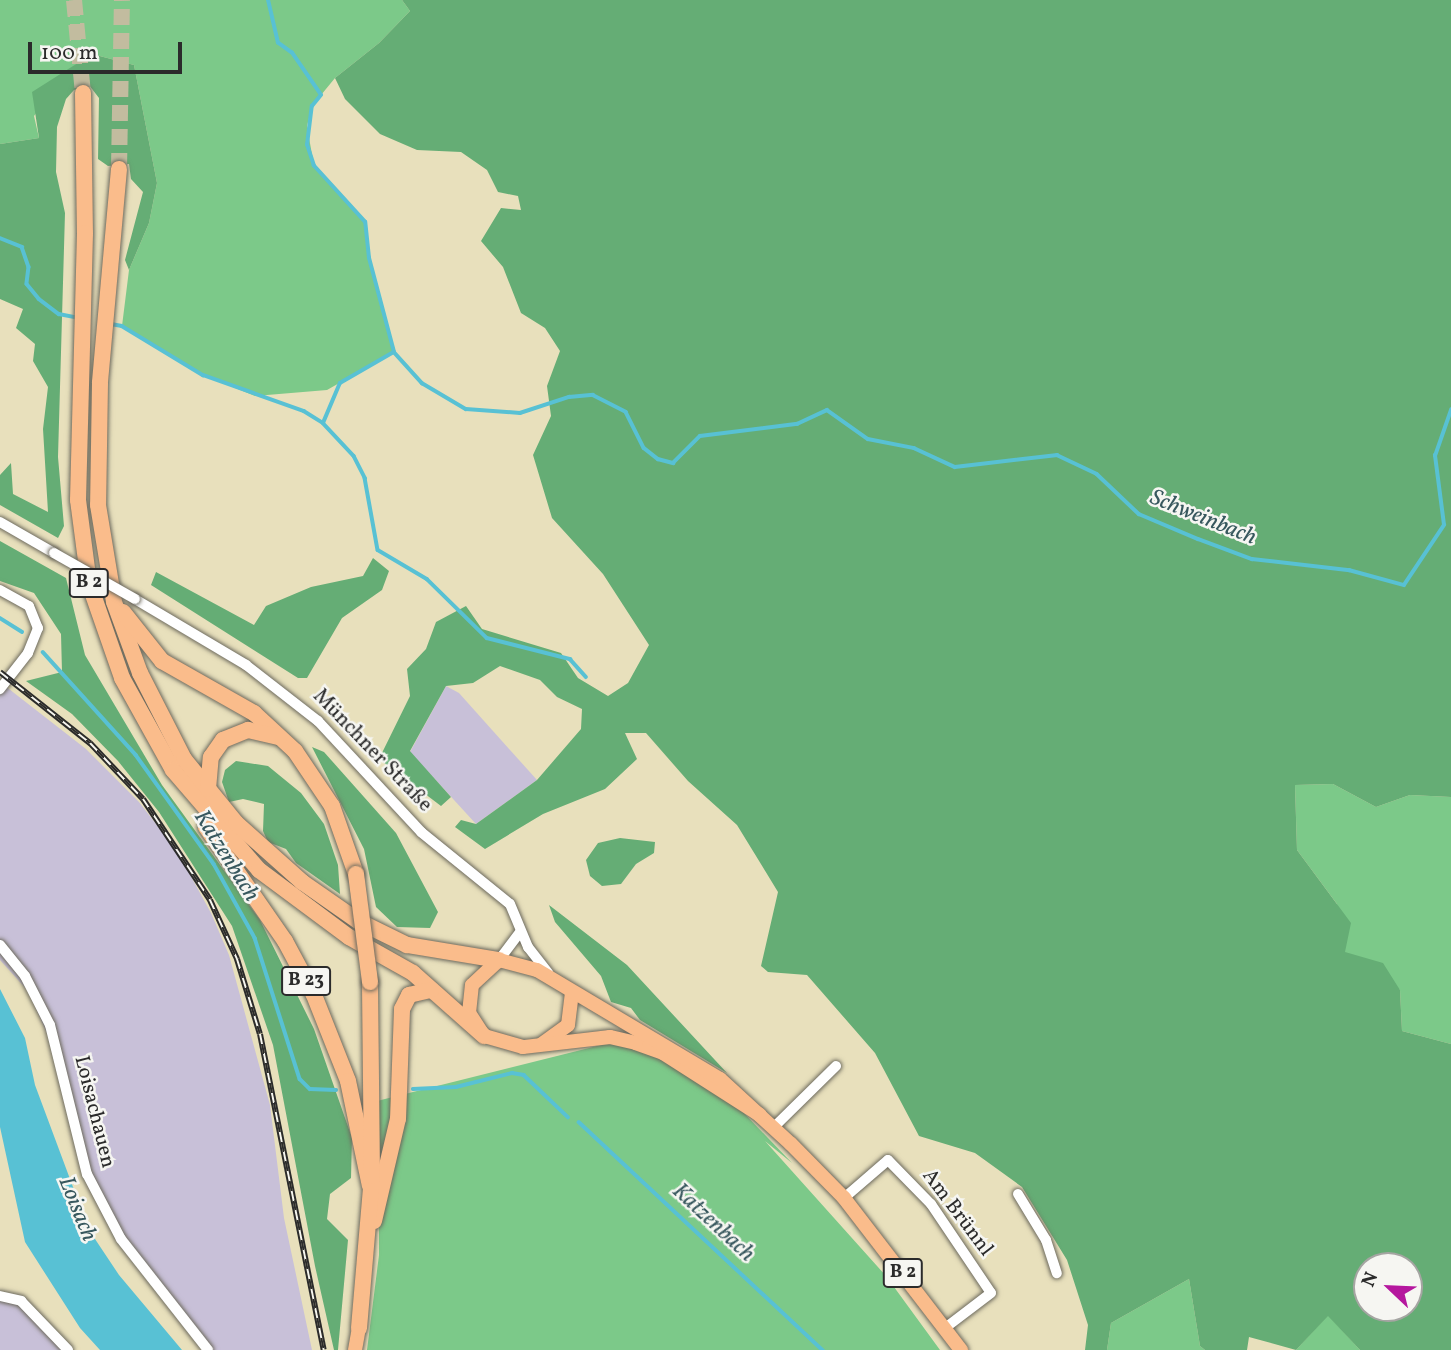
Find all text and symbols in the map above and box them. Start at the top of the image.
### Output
scale bar [32,28,186,72]
text: 100 m [41,39,98,68]
water label: Schweinbach [1146,484,1260,552]
road number: B 2 [68,568,110,598]
street label: Münchner Straße [307,684,437,818]
water label: Katzenbach [187,805,265,907]
road number: B 23 [280,965,332,996]
street label: Loisachauen [68,1053,120,1171]
street label: Am Brünnl [916,1164,998,1262]
water label: Loisach [52,1173,102,1245]
water label: Katzenbach [666,1178,760,1268]
north arrow [1353,1252,1423,1322]
road number: B 2 [882,1258,924,1288]
text: N [1356,1268,1385,1291]

